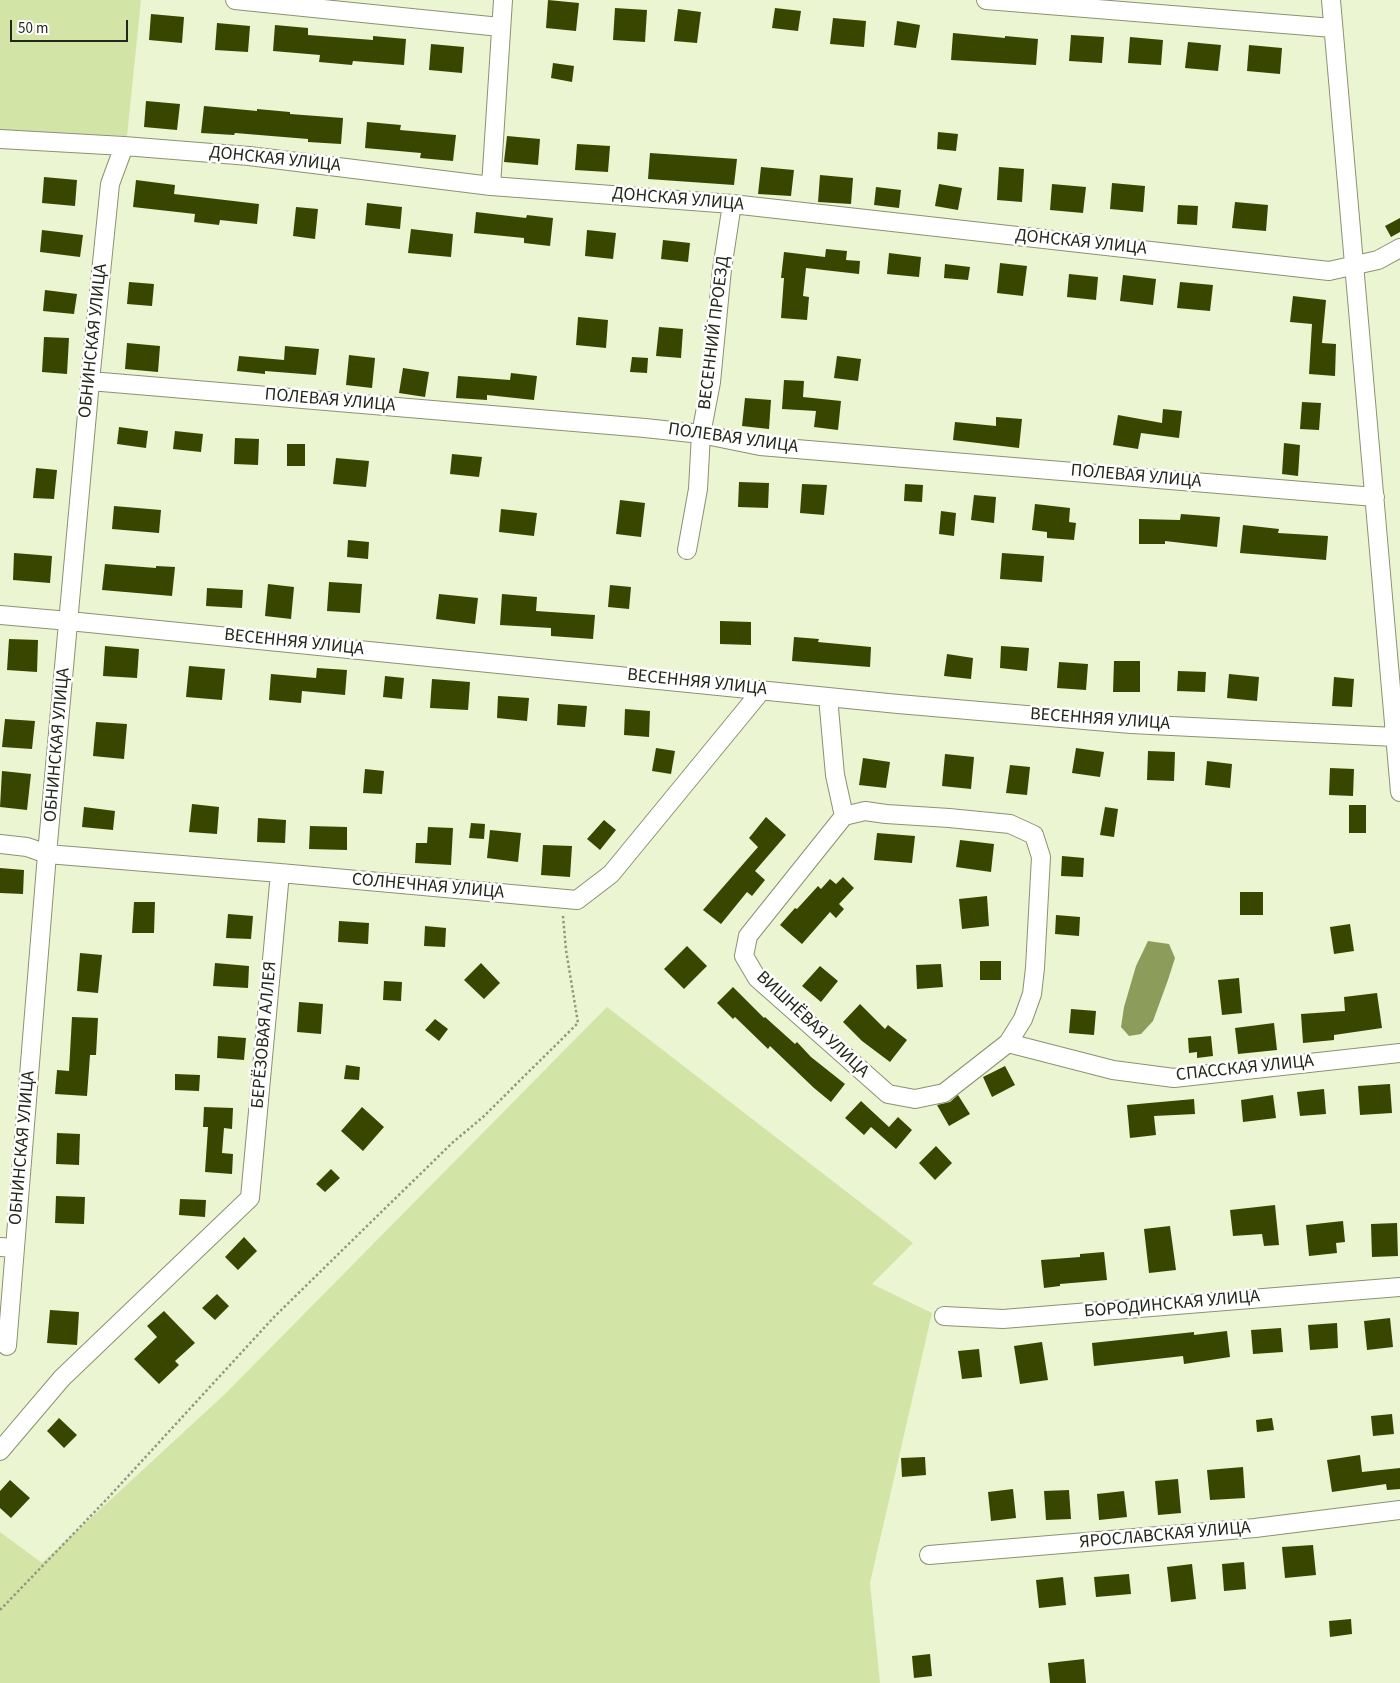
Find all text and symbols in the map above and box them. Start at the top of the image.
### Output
scale bar [12,10,130,42]
text: 50 m [18,18,48,39]
street label: ДОНСКАЯ УЛИЦА [208,142,342,178]
street label: ДОНСКАЯ УЛИЦА [611,183,745,217]
street label: ДОНСКАЯ УЛИЦА [1014,225,1148,261]
street label: ВЕСЕННИЙ ПРОЕЗД [695,255,735,411]
street label: ОБНИНСКАЯ УЛИЦА [75,263,113,419]
street label: ПОЛЕВАЯ УЛИЦА [264,385,396,417]
street label: ПОЛЕВАЯ УЛИЦА [667,419,799,459]
street label: ПОЛЕВАЯ УЛИЦА [1070,461,1202,493]
street label: ВЕСЕННЯЯ УЛИЦА [223,625,365,661]
street label: ВЕСЕННЯЯ УЛИЦА [626,665,768,701]
street label: ОБНИНСКАЯ УЛИЦА [40,667,76,823]
street label: ВЕСЕННЯЯ УЛИЦА [1029,704,1171,736]
street label: СОЛНЕЧНАЯ УЛИЦА [351,870,505,904]
street label: БЕРЁЗОВАЯ АЛЛЕЯ [248,960,282,1110]
street label: ВИШНЁВАЯ УЛИЦА [751,967,873,1083]
street label: СПАССКАЯ УЛИЦА [1175,1051,1315,1087]
street label: ОБНИНСКАЯ УЛИЦА [5,1070,41,1226]
street label: БОРОДИНСКАЯ УЛИЦА [1083,1287,1261,1323]
street label: ЯРОСЛАВСКАЯ УЛИЦА [1078,1518,1252,1554]

